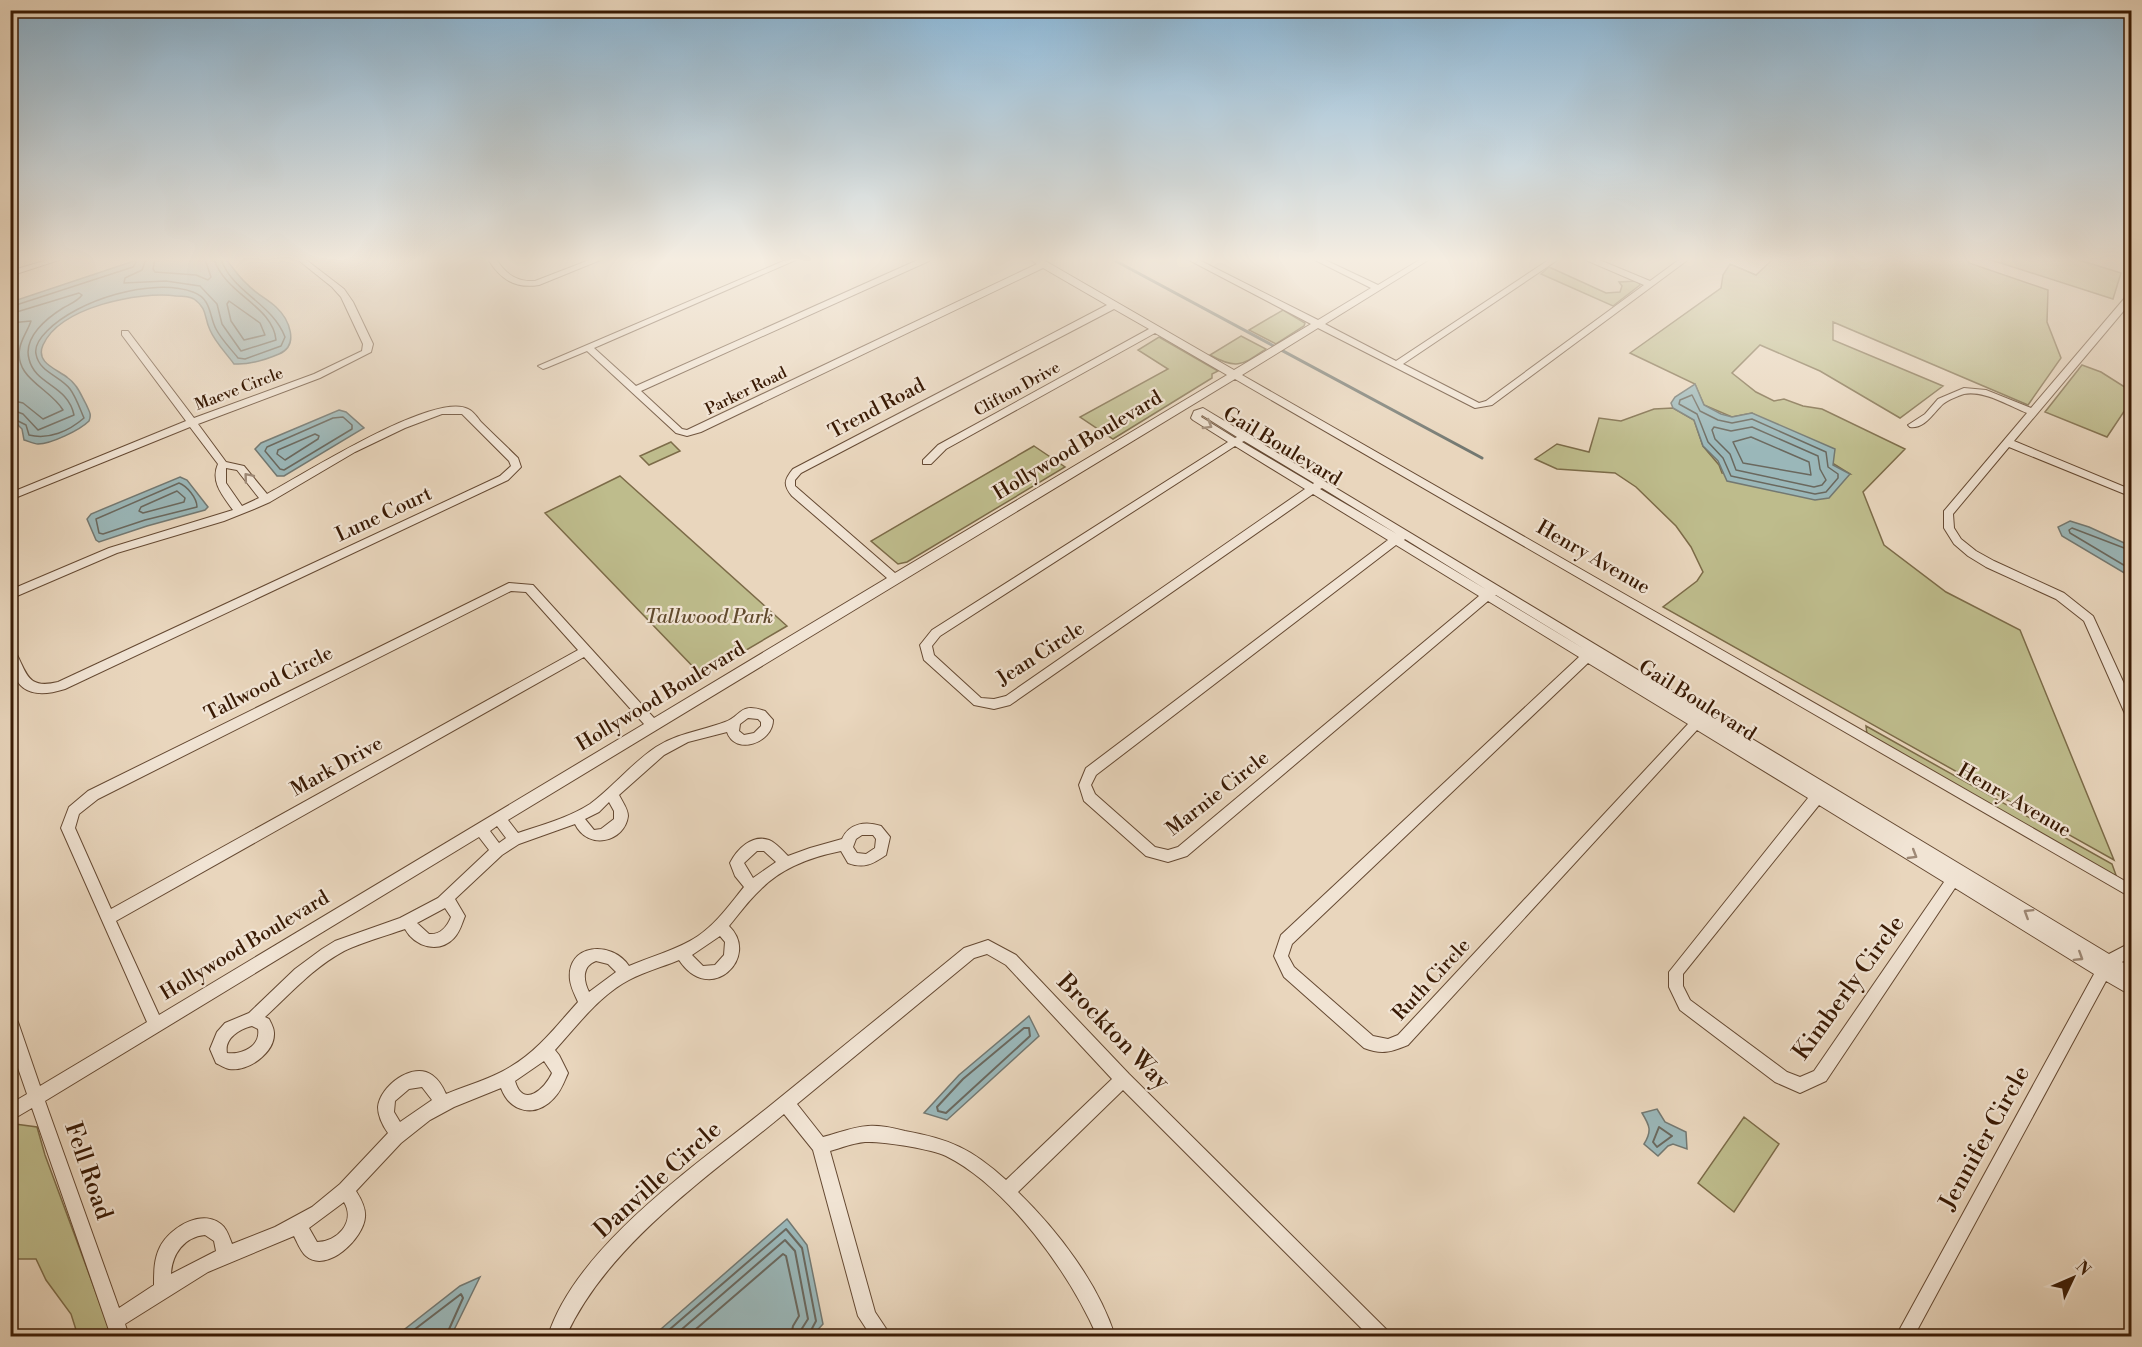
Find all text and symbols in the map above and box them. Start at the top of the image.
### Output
street label: Clifton Drive [970,357,1064,421]
street label: Maeve Circle [192,363,286,415]
street label: Parker Road [702,363,790,419]
street label: Trend Road [825,373,930,445]
street label: Hollywood Boulevard [989,385,1168,506]
street label: Gail Boulevard [1218,402,1346,493]
one-way arrow [1202,418,1213,429]
one-way arrow [244,473,255,484]
street label: Lune Court [332,482,436,548]
street label: Henry Avenue [1532,515,1654,601]
park label: Tallwood Park [645,605,773,630]
street label: Jean Circle [992,616,1090,692]
street label: Hollywood Boulevard [572,636,751,757]
street label: Tallwood Circle [200,641,338,727]
street label: Gail Boulevard [1634,655,1761,747]
street label: Mark Drive [286,731,388,803]
street label: Marnie Circle [1161,746,1275,842]
street label: Henry Avenue [1953,758,2075,844]
one-way arrow [1907,848,1917,860]
street label: Hollywood Boulevard [156,885,335,1006]
one-way arrow [2024,908,2034,920]
street label: Kimberly Circle [1786,910,1912,1066]
street label: Ruth Circle [1388,934,1476,1026]
one-way arrow [2073,950,2083,962]
street label: Brockton Way [1049,967,1176,1097]
street label: Jennifer Circle [1933,1061,2037,1216]
street label: Danville Circle [588,1115,728,1245]
street label: Fell Road [57,1118,119,1224]
north arrow [2043,1248,2103,1308]
text: N [2071,1257,2095,1280]

